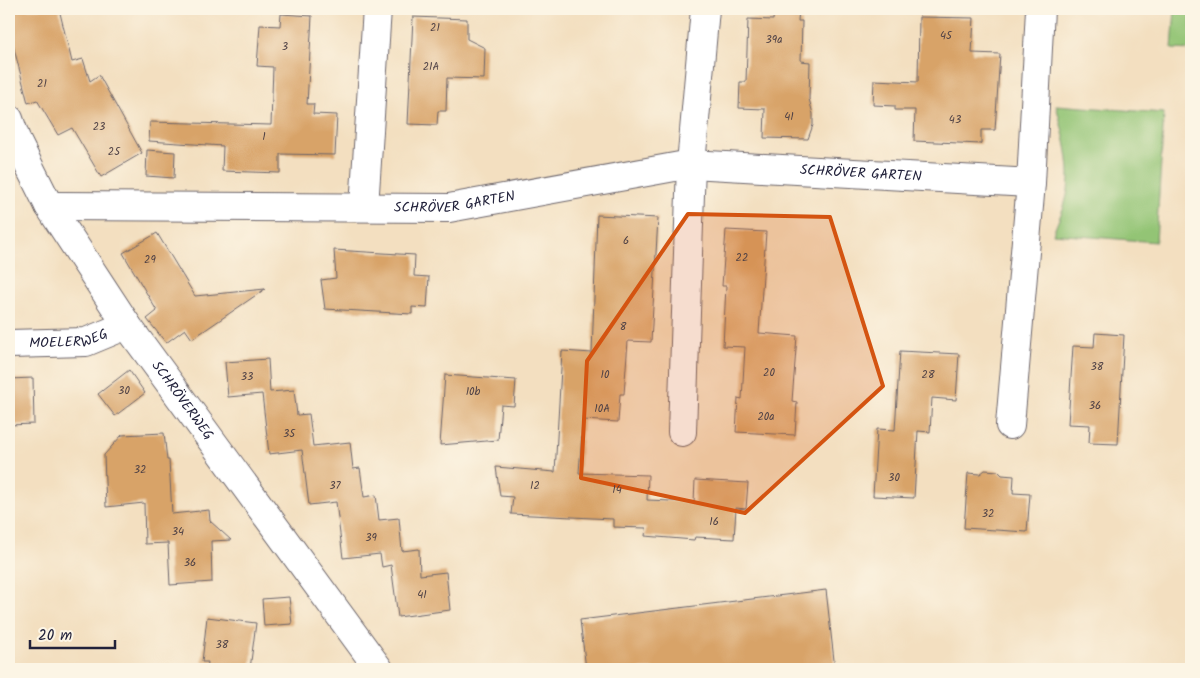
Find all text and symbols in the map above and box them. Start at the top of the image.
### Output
house number: 21 [430,19,440,37]
house number: 45 [940,27,953,45]
house number: 39a [766,31,782,49]
house number: 3 [282,38,288,56]
house number: 21A [423,58,440,76]
house number: 21 [37,75,47,93]
house number: 41 [784,108,794,126]
house number: 43 [949,111,961,129]
house number: 23 [93,118,105,136]
house number: 1 [262,128,266,146]
house number: 25 [108,143,121,161]
street label: SCHRÖVER GARTEN [799,159,923,188]
street label: SCHRÖVER GARTEN [394,185,517,219]
house number: 6 [623,232,629,250]
house number: 22 [736,249,748,267]
house number: 29 [144,251,157,269]
house number: 8 [620,318,627,336]
street label: MOELERWEG [29,323,111,354]
street label: SCHRÖVERWEG [146,356,219,445]
house number: 38 [1091,358,1104,376]
house number: 20 [763,364,775,382]
house number: 10 [601,366,610,384]
house number: 28 [921,366,935,384]
house number: 33 [241,368,253,386]
house number: 30 [118,382,130,400]
house number: 10b [466,383,481,401]
house number: 36 [1089,397,1101,415]
house number: 10A [594,400,610,418]
house number: 20a [757,408,775,426]
house number: 35 [283,425,296,443]
house number: 32 [134,461,146,479]
house number: 30 [888,469,900,487]
house number: 37 [329,477,342,495]
house number: 12 [530,477,540,495]
house number: 14 [612,481,622,499]
house number: 32 [982,505,994,523]
house number: 16 [709,513,719,531]
house number: 34 [172,523,184,541]
house number: 39 [365,529,377,547]
house number: 36 [184,554,196,572]
house number: 41 [417,586,427,604]
scale bar [30,618,115,650]
text: 20 m [38,624,72,648]
house number: 38 [216,636,229,654]

